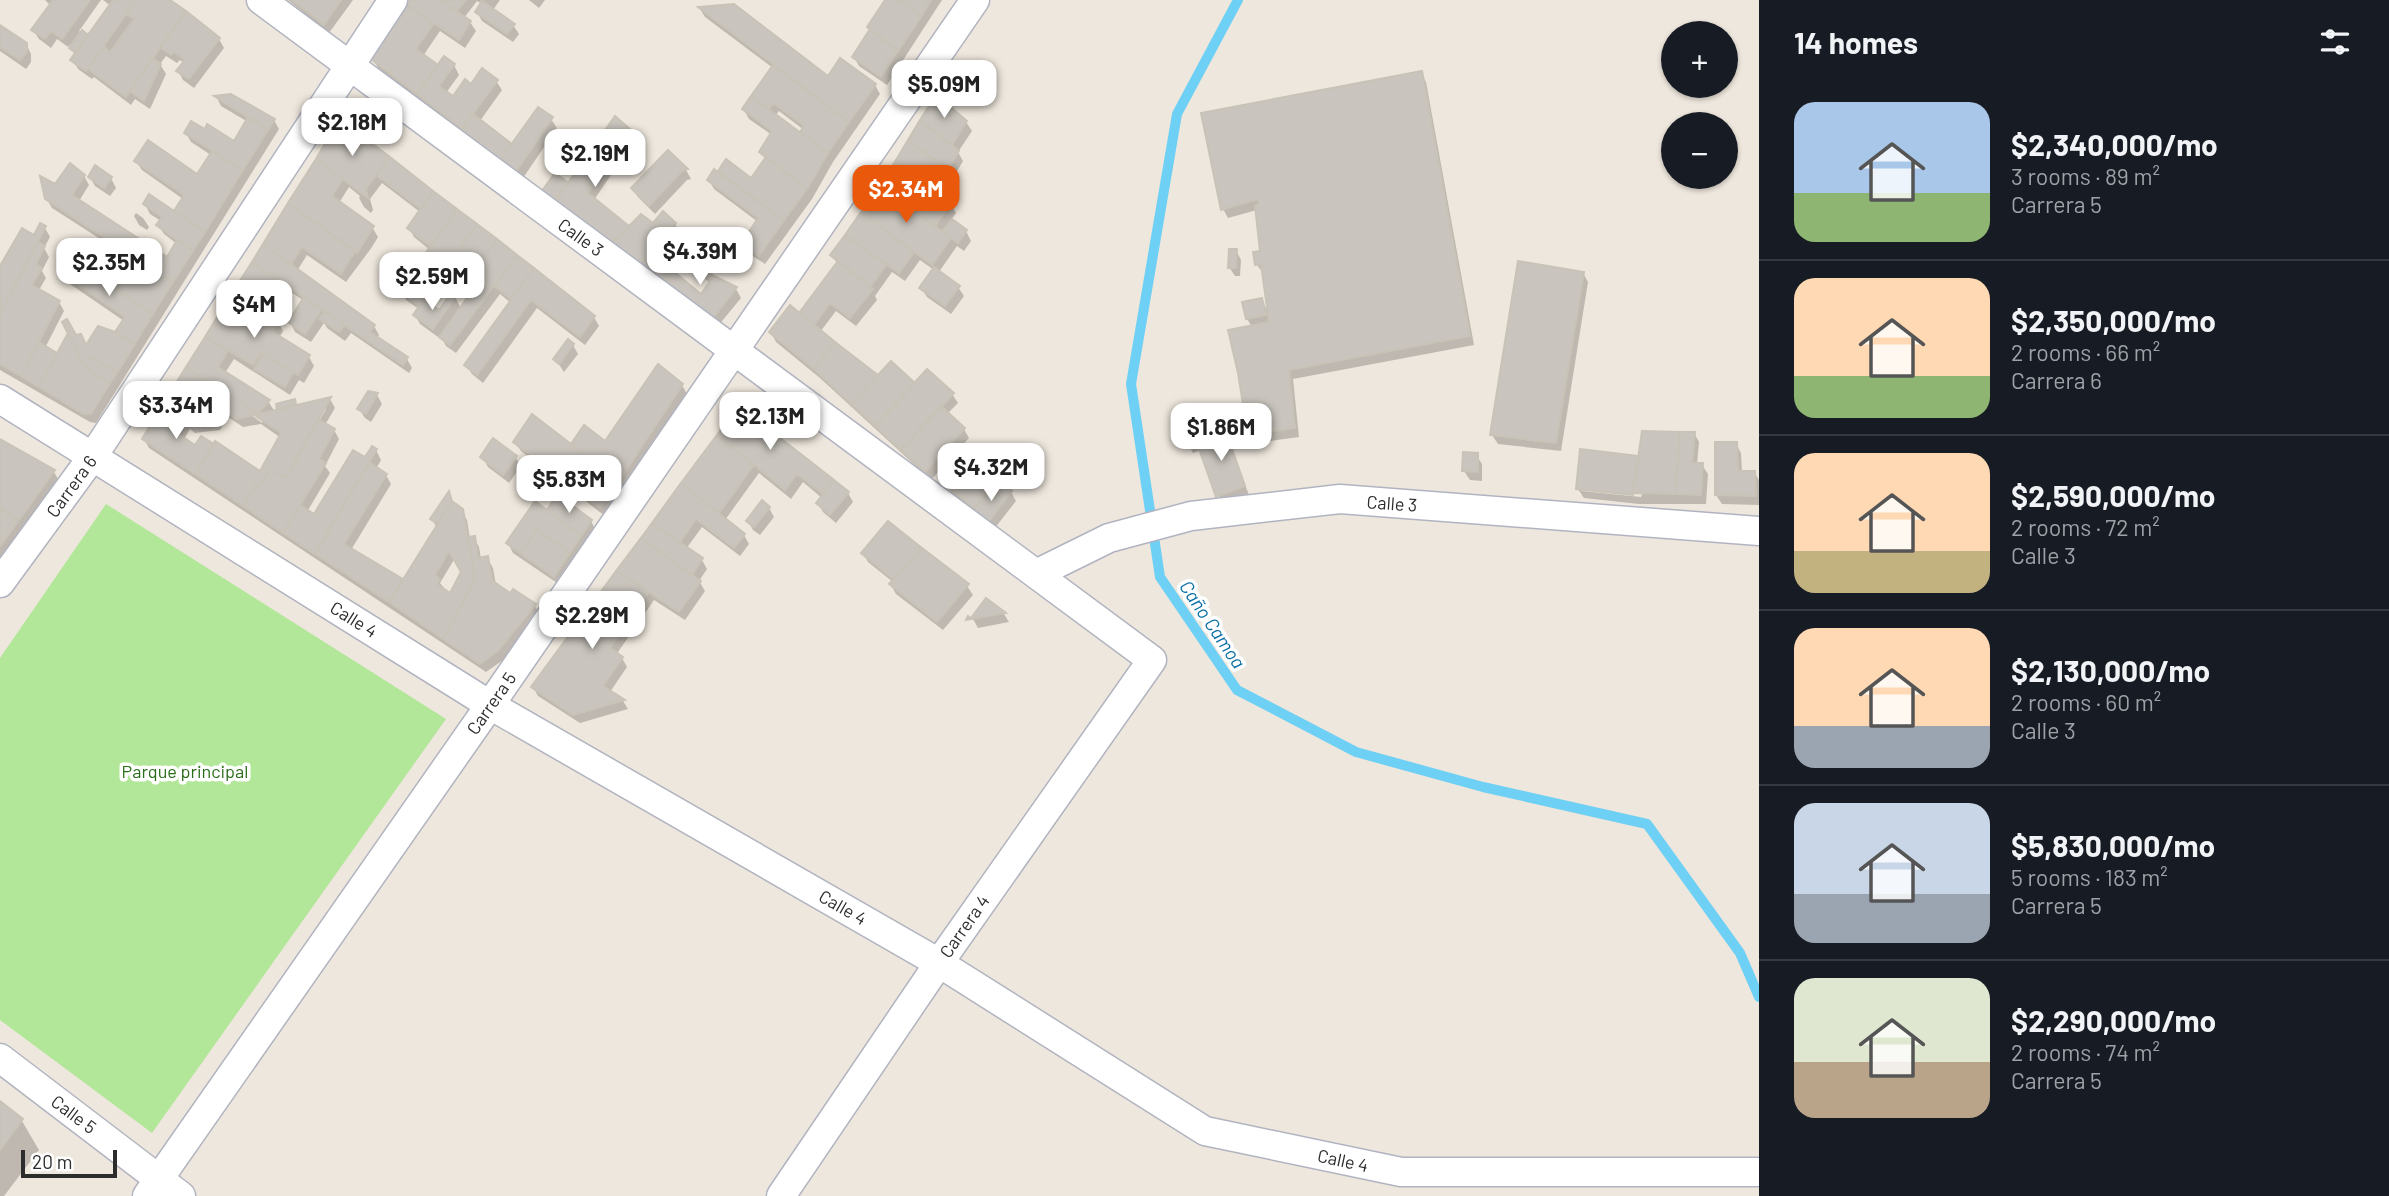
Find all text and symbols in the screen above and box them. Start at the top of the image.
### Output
map controls [1661,21,1738,189]
button: + [1661,21,1738,98]
icon: filters [2316,23,2354,61]
text: 14 homes [1794,24,1918,60]
pin: $5.09M [887,60,1001,120]
text: $5.09M [908,69,980,97]
pin: $2.18M [295,99,409,158]
text: $2.18M [317,107,387,135]
button: − [1661,112,1738,189]
text: $2,340,000/mo [2011,126,2218,162]
pin: $2.19M [538,130,652,189]
icon: home [1850,130,1934,214]
text: $2.19M [560,138,630,166]
text: 3 rooms · 89 m² [2011,162,2160,190]
pin: $2.34M [849,166,963,225]
text: $2.34M [868,174,944,202]
text: Carrera 5 [2011,190,2102,218]
street label: Calle 3 [554,213,608,261]
pin: $4.39M [643,228,757,287]
text: $4.39M [663,236,737,264]
pin: $2.35M [52,238,166,298]
text: $2.35M [72,247,146,275]
pin: $2.59M [375,252,489,312]
text: $2.59M [395,261,469,289]
pin: $4M [220,280,288,340]
text: $4M [232,289,276,317]
text: $2,350,000/mo [2011,302,2216,338]
icon: home [1850,306,1934,390]
text: 2 rooms · 66 m² [2011,338,2160,366]
text: Carrera 6 [2011,366,2102,394]
pin: $3.34M [119,382,233,441]
text: $3.34M [139,390,213,418]
pin: $2.13M [713,392,827,452]
text: $2.13M [735,401,805,429]
pin: $1.86M [1164,404,1278,463]
text: $1.86M [1187,412,1255,440]
pin: $4.32M [934,444,1048,503]
street label: Carrera 6 [41,451,101,521]
text: $4.32M [953,452,1029,480]
pin: $5.83M [512,456,626,515]
text: $5.83M [532,464,606,492]
text: $2,590,000/mo [2011,477,2216,513]
icon: home [1850,481,1934,565]
street label: Calle 3 [1366,490,1418,516]
text: 2 rooms · 72 m² [2011,513,2160,541]
text: Calle 3 [2011,541,2076,569]
water label: Caño Camoa [1175,576,1251,672]
pin: $2.29M [535,592,649,651]
street label: Calle 4 [326,596,382,642]
text: $2.29M [555,600,629,628]
text: $2,130,000/mo [2011,652,2210,688]
icon: home [1850,656,1934,740]
street label: Carrera 5 [462,668,520,738]
text: 2 rooms · 60 m² [2011,688,2161,716]
text: Calle 3 [2011,716,2076,744]
park label: Parque principal [122,760,248,782]
text: $5,830,000/mo [2011,827,2215,863]
icon: home [1850,831,1934,915]
text: 5 rooms · 183 m² [2011,863,2168,891]
street label: Calle 4 [815,885,871,929]
street label: Carrera 4 [934,890,994,962]
text: Carrera 5 [2011,891,2102,919]
text: $2,290,000/mo [2011,1002,2216,1038]
icon: home [1850,1006,1934,1090]
text: 2 rooms · 74 m² [2011,1038,2160,1066]
text: Carrera 5 [2011,1066,2102,1094]
street label: Calle 5 [47,1090,101,1138]
street label: Calle 4 [1316,1144,1370,1176]
scale bar [21,1147,117,1179]
text: 20 m [32,1150,72,1173]

